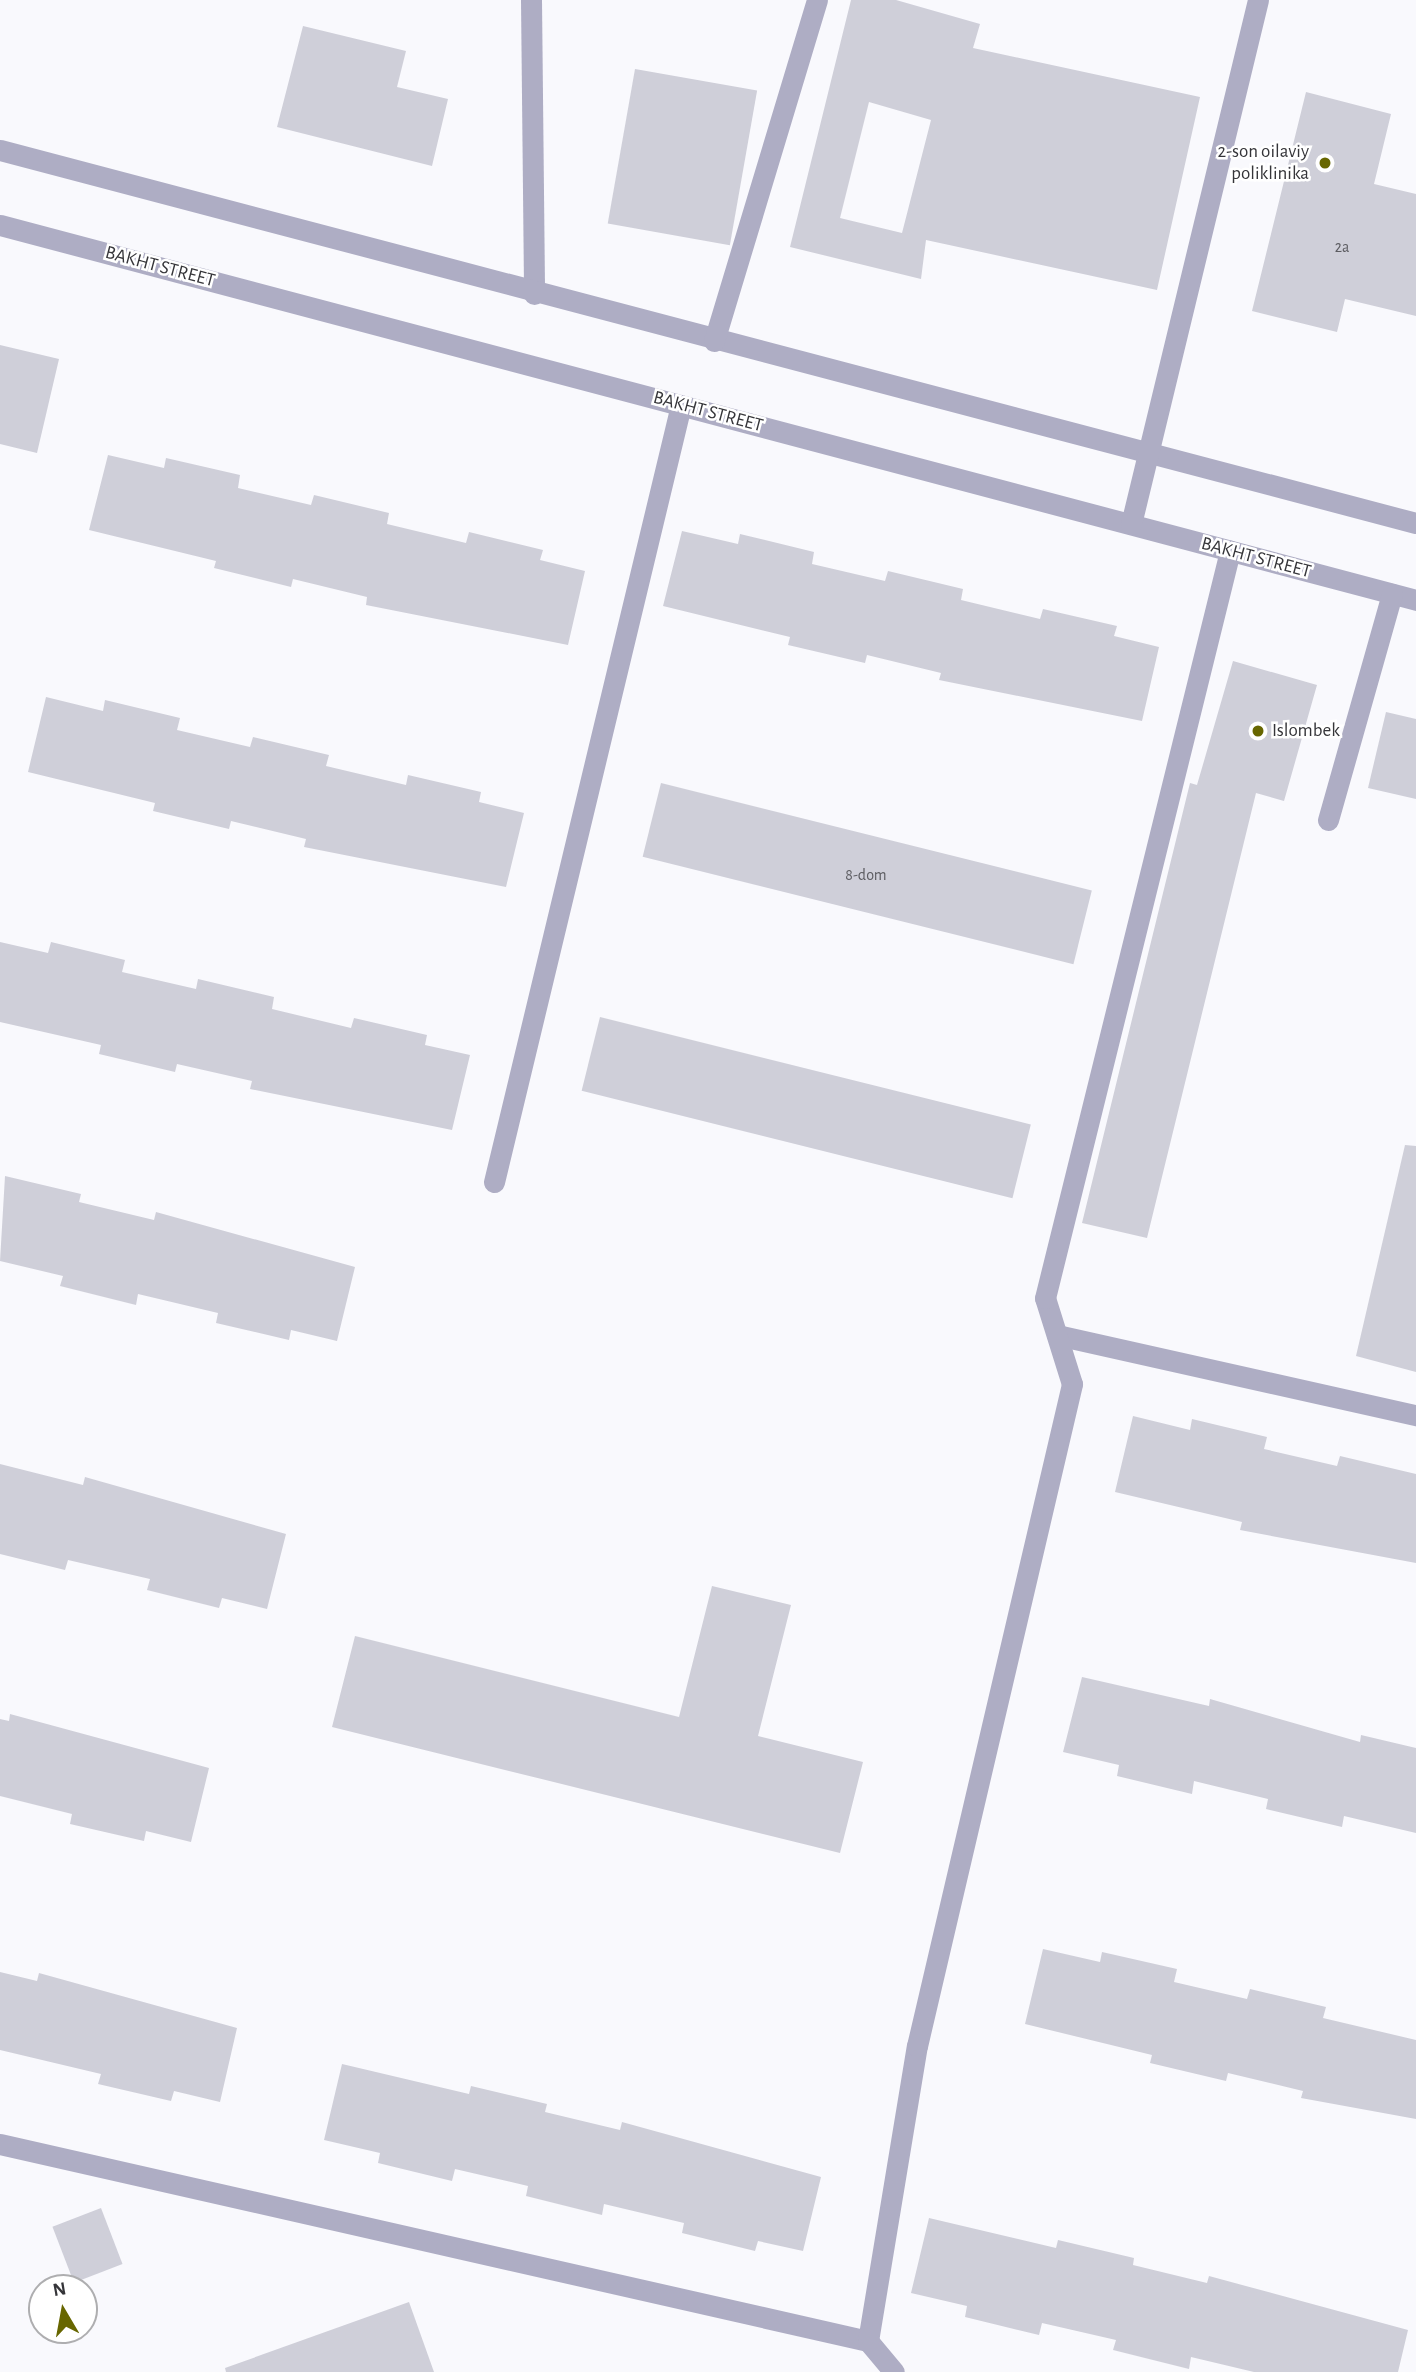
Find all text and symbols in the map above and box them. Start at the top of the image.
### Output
place label: 2-son oilaviy poliklinika [1218,141,1309,185]
marker: 2-son oilaviy poliklinika [1315,153,1335,173]
house number: 2a [1335,237,1349,257]
street label: BAKHT STREET [103,241,217,293]
street label: BAKHT STREET [651,386,765,438]
street label: BAKHT STREET [1199,532,1313,584]
place label: Islombek [1272,720,1340,742]
marker: Islombek [1250,723,1266,739]
house number: 8-dom [845,865,887,885]
north arrow [28,2274,98,2344]
text: N [51,2279,68,2300]

